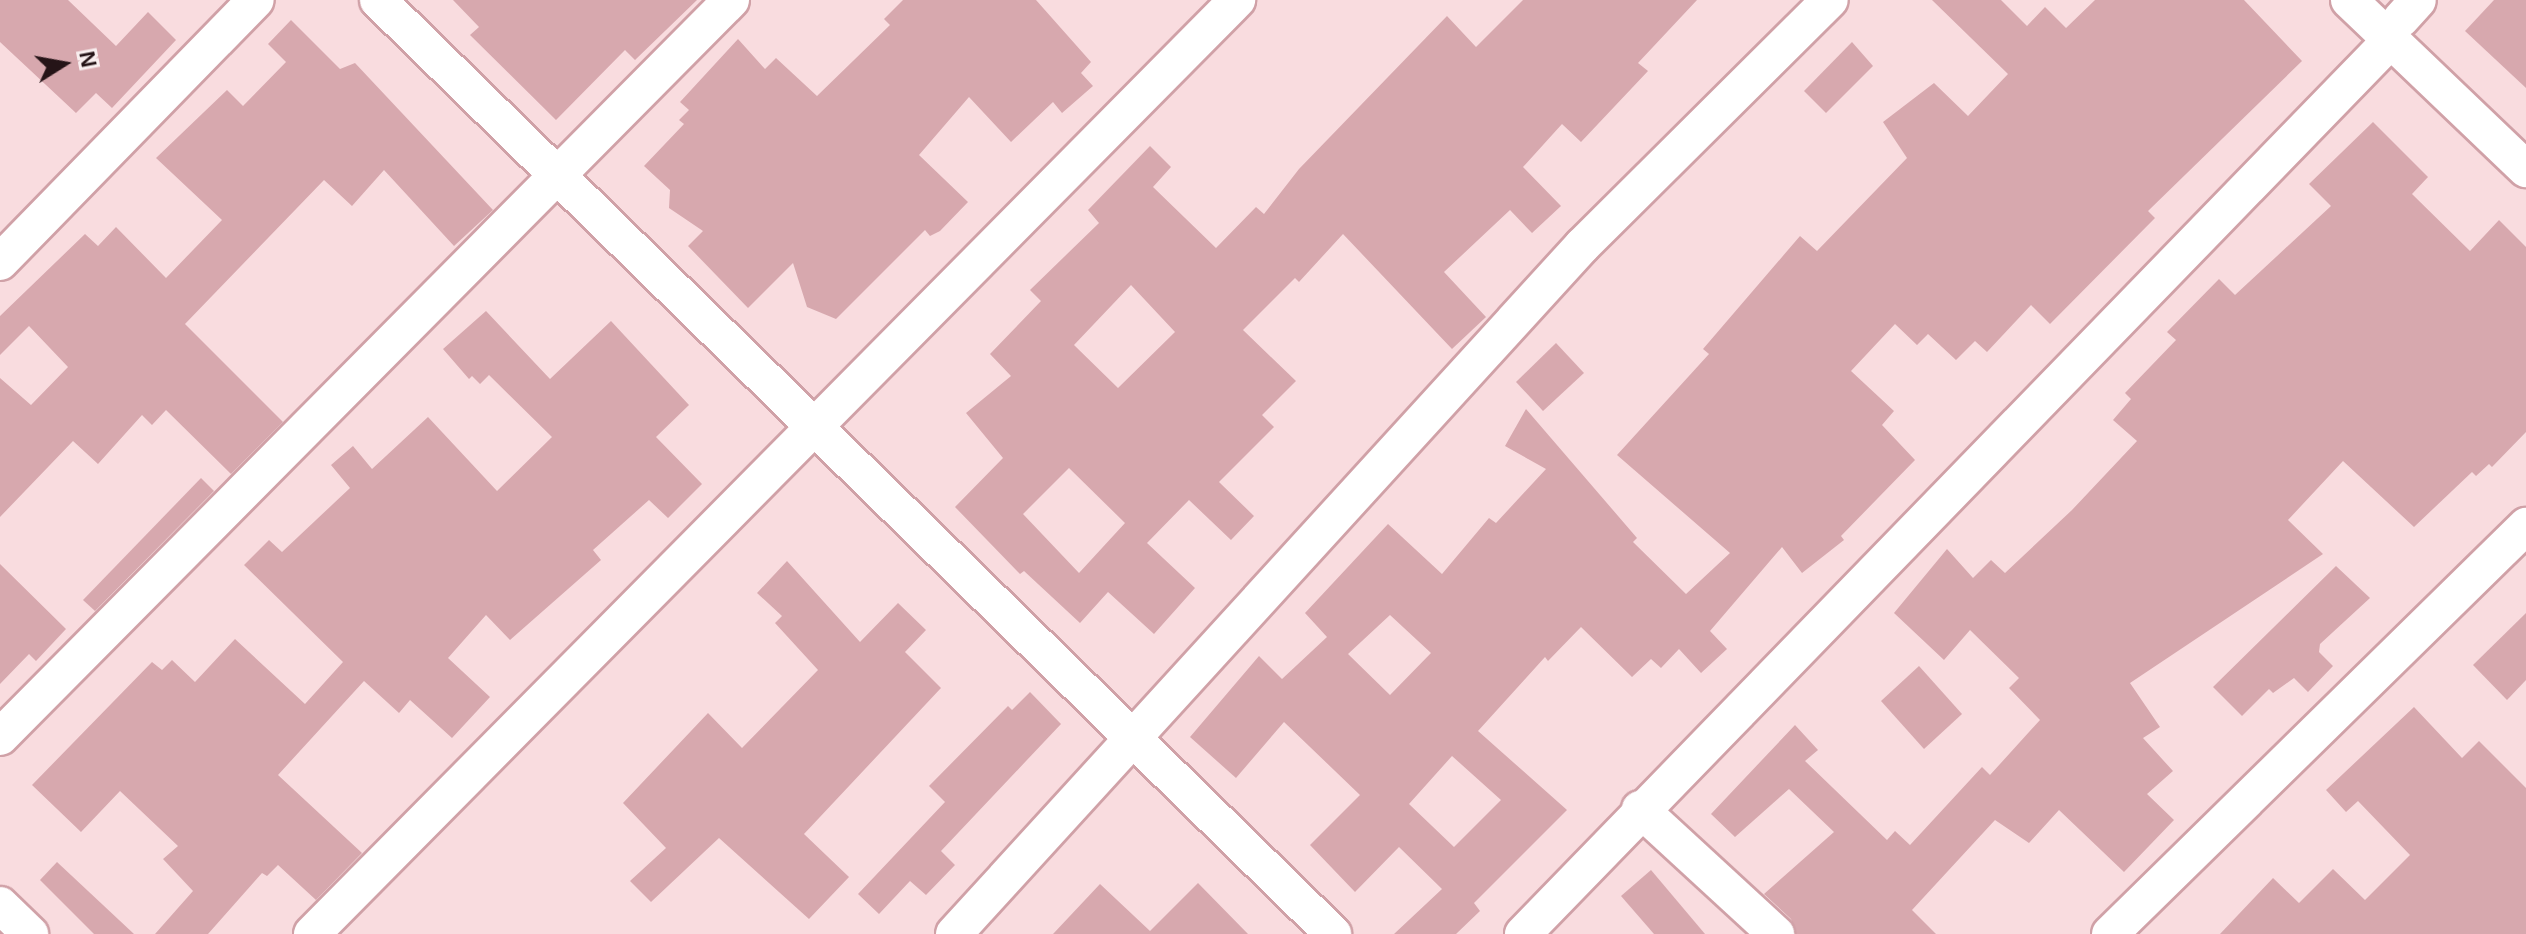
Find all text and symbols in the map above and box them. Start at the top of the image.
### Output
north arrow [24,24,104,104]
text: N [74,49,102,70]

